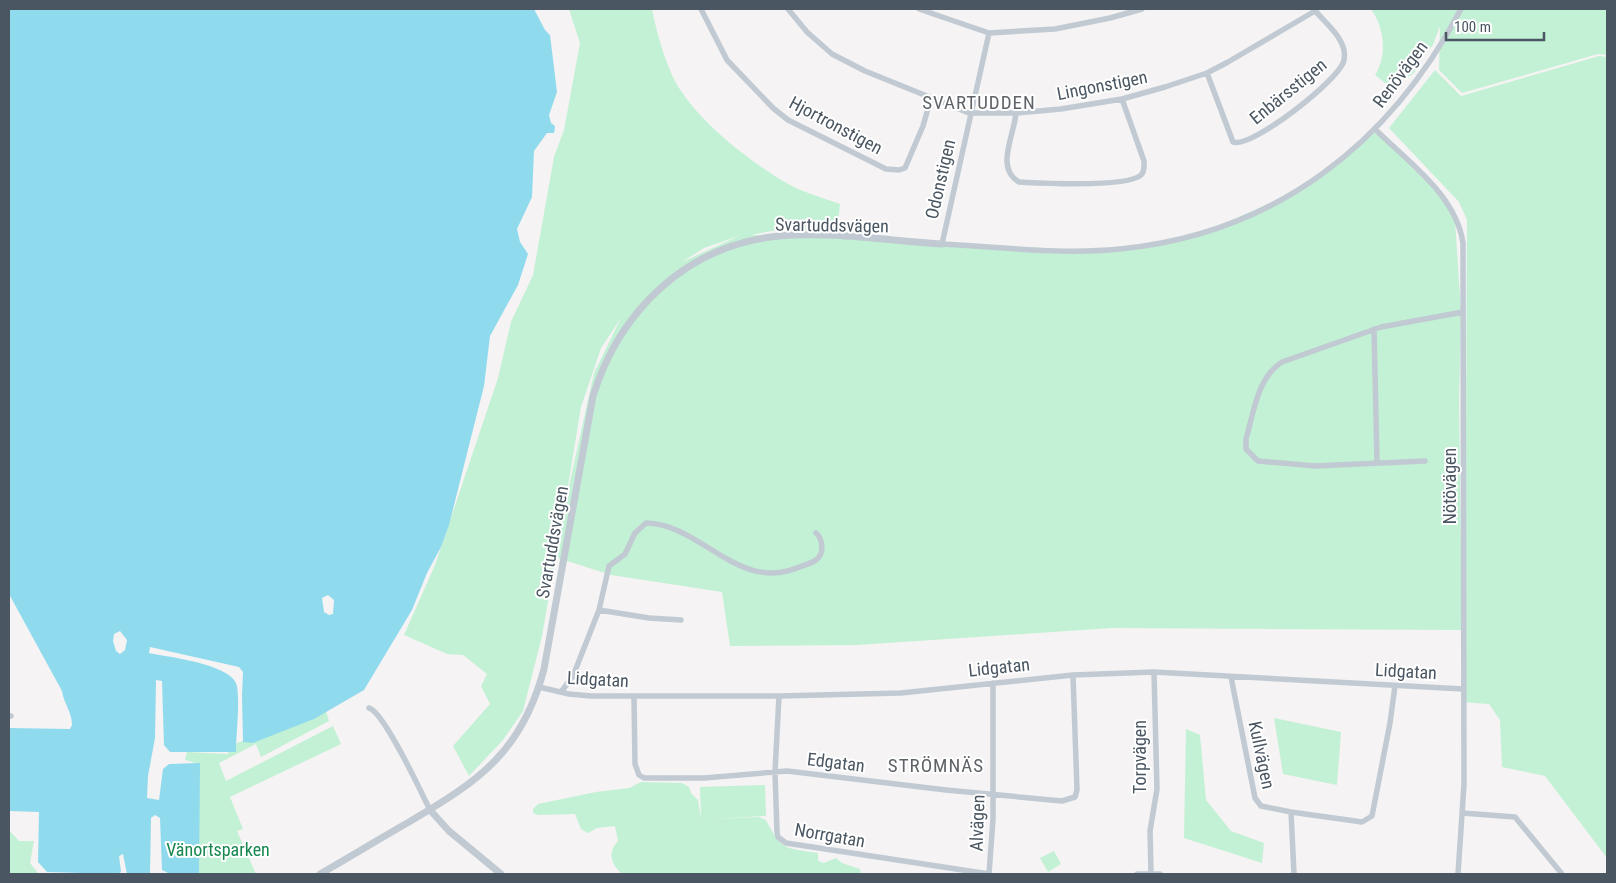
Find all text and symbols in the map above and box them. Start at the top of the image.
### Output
scale bar [1446,10,1544,42]
text: 100 m [1454,18,1491,36]
street label: Renövägen [1368,37,1432,111]
street label: Enbärsstigen [1245,54,1331,128]
street label: Lingonstigen [1055,66,1149,104]
district label: SVARTUDDEN [922,91,1036,114]
street label: Hjortronstigen [786,92,886,158]
street label: Odonstigen [921,137,959,221]
street label: Svartuddsvägen [775,214,889,236]
street label: Nötövägen [1439,448,1460,524]
street label: Svartuddsvägen [532,484,572,600]
street label: Lidgatan [967,653,1031,681]
street label: Lidgatan [1375,659,1437,683]
street label: Lidgatan [567,667,629,691]
street label: Kullvägen [1245,719,1279,791]
street label: Torpvägen [1129,720,1150,794]
street label: Edgatan [806,748,866,776]
district label: STRÖMNÄS [888,754,984,777]
street label: Alvägen [966,794,988,852]
street label: Norrgatan [793,818,867,852]
park label: Vänortsparken [166,839,270,860]

